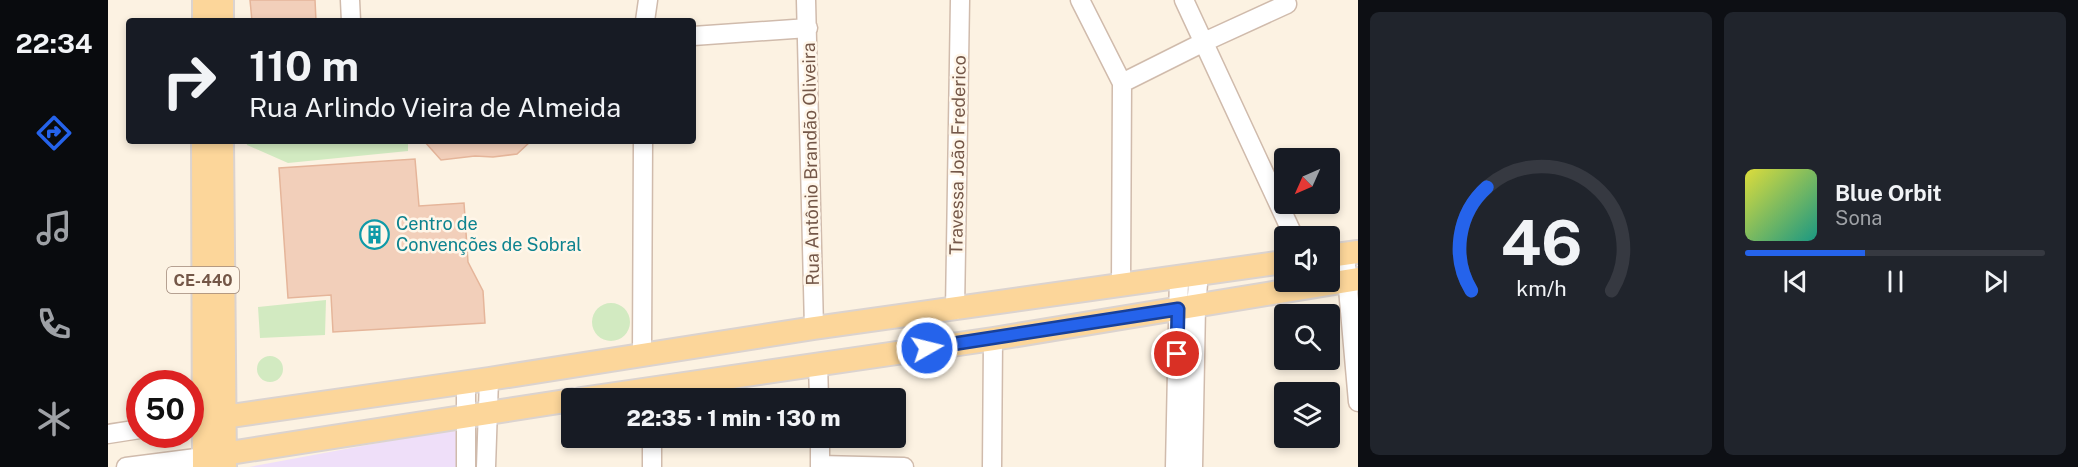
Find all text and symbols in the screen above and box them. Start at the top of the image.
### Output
text: 22:34 [15,27,93,59]
text: 110 m [249,41,359,90]
icon: right [150,42,228,120]
street label: Rua Antônio Brandão Oliveira [798,42,823,286]
street label: Travessa João Frederico [945,55,970,255]
text: Rua Arlindo Vieira de Almeida [249,91,621,123]
icon: directions [33,112,75,154]
north arrow [1274,148,1340,214]
map controls [1274,148,1340,448]
text: Blue Orbit [1835,180,1942,206]
text: 46 [1500,206,1582,279]
text: Sona [1835,206,1882,230]
icon: music [33,207,75,249]
place label: Centro de Convenções de Sobral [396,213,582,255]
building icon: Centro de Convenções de Sobral [359,218,391,250]
button: sound [1274,226,1340,292]
icon: previous [1779,265,1812,298]
icon: pause [1879,265,1912,298]
icon: next [1979,265,2012,298]
road number: CE-440 [167,267,239,293]
text: km/h [1516,276,1566,301]
icon: phone [33,303,75,345]
button: search [1274,304,1340,370]
position arrow [895,316,959,380]
pin [1151,328,1202,379]
icon: arrive [1160,337,1193,370]
speed limit sign: 50 [126,370,204,448]
button: layers [1274,382,1340,448]
icon: climate [33,398,75,440]
text: 22:35 · 1 min · 130 m [627,405,841,431]

